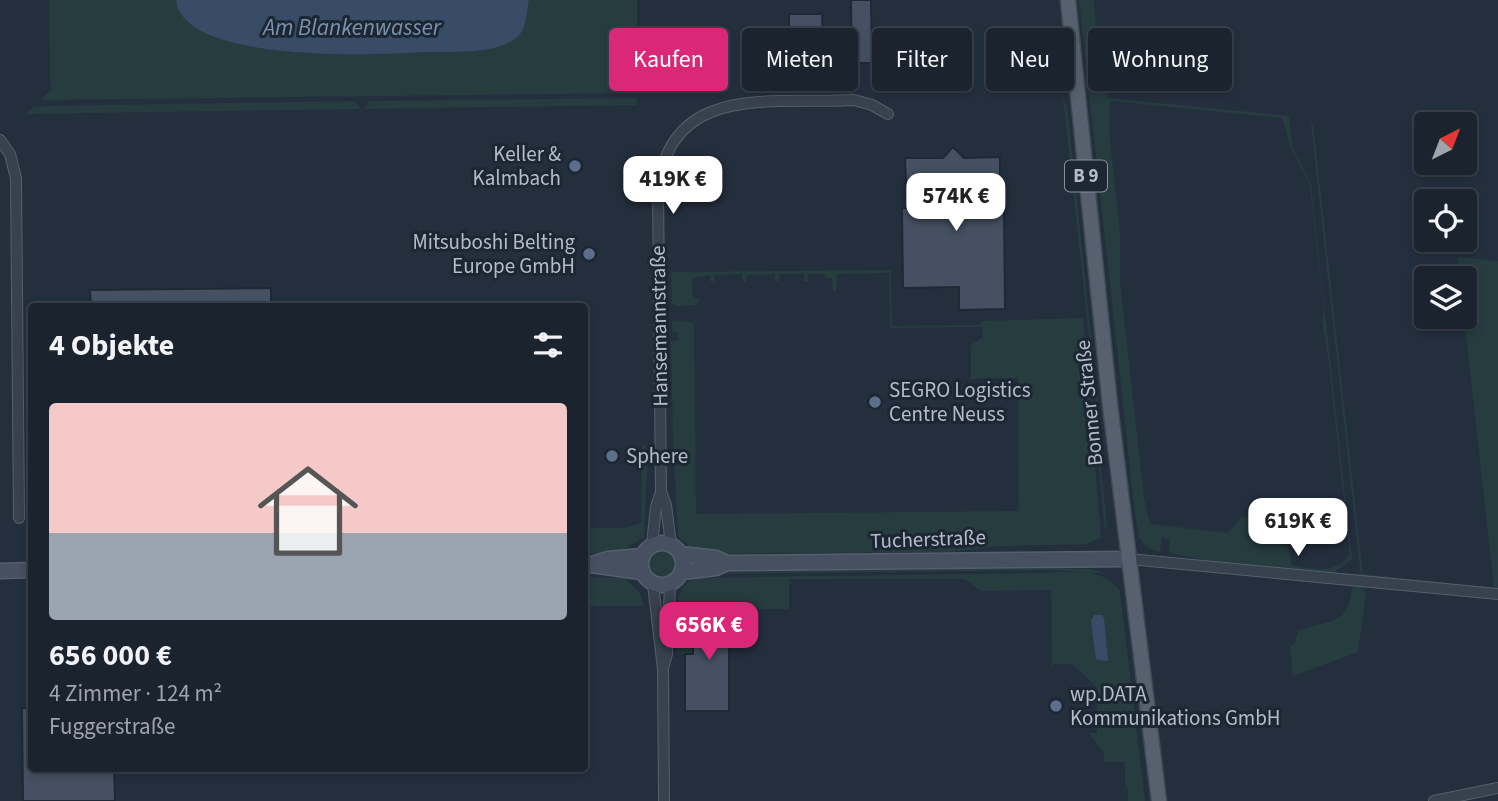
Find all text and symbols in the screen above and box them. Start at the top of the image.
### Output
water label: Am Blankenwasser [261,11,442,44]
chip: Kaufen [609,28,728,91]
chip: Mieten [742,28,858,91]
chip: Filter [872,28,972,91]
chip: Neu [986,28,1074,91]
chip: Wohnung [1088,28,1232,91]
north arrow [1414,112,1477,175]
map controls [1414,112,1477,329]
place label: Keller & Kalmbach [473,139,561,193]
pin: 419K € [616,156,730,216]
marker: Keller & Kalmbach [567,158,583,174]
road number: B 9 [1065,160,1107,192]
text: 419K € [639,162,707,195]
pin: 574K € [899,174,1013,233]
text: 574K € [922,179,990,212]
button: locate [1414,189,1477,252]
place label: Mitsuboshi Belting Europe GmbH [412,227,575,281]
street label: Hansemannstraße [643,245,675,407]
marker: Mitsuboshi Belting Europe GmbH [581,246,597,262]
button: layers [1414,266,1477,329]
text: 4 Objekte [49,324,174,367]
icon: filters [529,326,567,364]
street label: Bonner Straße [1067,339,1111,467]
place label: SEGRO Logistics Centre Neuss [889,375,1031,429]
marker: SEGRO Logistics Centre Neuss [867,394,883,410]
place label: Sphere [626,441,688,471]
icon: home [245,448,371,574]
marker: Sphere [604,448,620,464]
pin: 619K € [1241,498,1355,558]
text: 619K € [1264,504,1332,537]
street label: Tucherstraße [870,522,986,556]
pin: 656K € [652,602,766,662]
text: 656K € [675,608,743,641]
text: 656 000 € [49,634,172,677]
text: 4 Zimmer · 124 m² [49,677,222,710]
place label: wp.DATA Kommunikations GmbH [1070,679,1281,733]
marker: wp.DATA Kommunikations GmbH [1048,698,1064,714]
text: Fuggerstraße [49,710,175,743]

